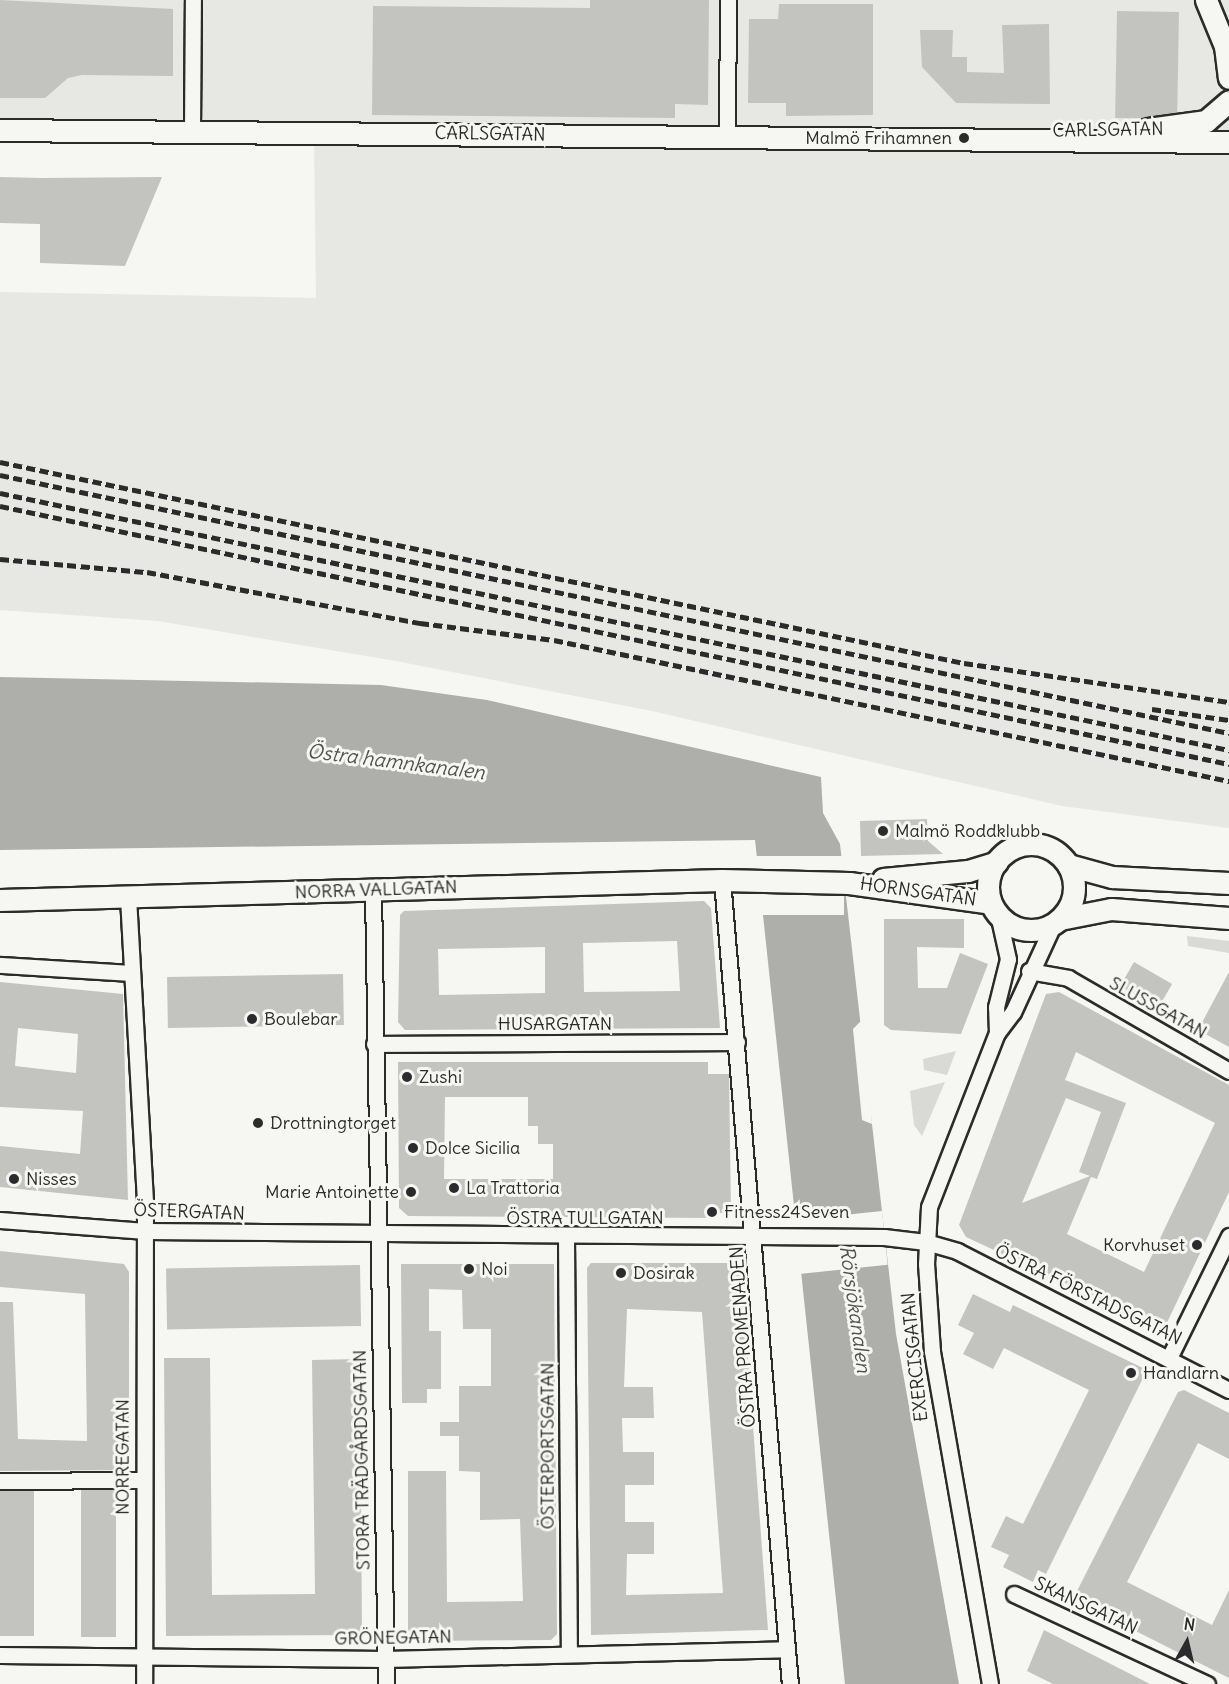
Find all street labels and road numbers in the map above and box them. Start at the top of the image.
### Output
street label: CARLSGATAN [1052,118,1164,142]
street label: CARLSGATAN [434,122,546,146]
street label: HORNSGATAN [859,873,977,911]
street label: NORRA VALLGATAN [294,876,458,904]
street label: SLUSSGATAN [1106,972,1210,1044]
street label: HUSARGATAN [498,1013,612,1035]
street label: ÖSTERGATAN [133,1199,245,1225]
street label: ÖSTRA TULLGATAN [506,1207,664,1229]
street label: ÖSTRA FÖRSTADSGATAN [991,1240,1185,1350]
street label: ÖSTRA PROMENADEN [726,1246,760,1428]
street label: EXERCISGATAN [897,1291,933,1423]
street label: STORA TRÄDGÅRDSGATAN [349,1350,375,1570]
street label: ÖSTERPORTSGATAN [537,1363,559,1529]
street label: NORREGATAN [112,1399,134,1515]
street label: SKANSGATAN [1031,1573,1141,1639]
street label: GRÖNEGATAN [334,1626,452,1650]

